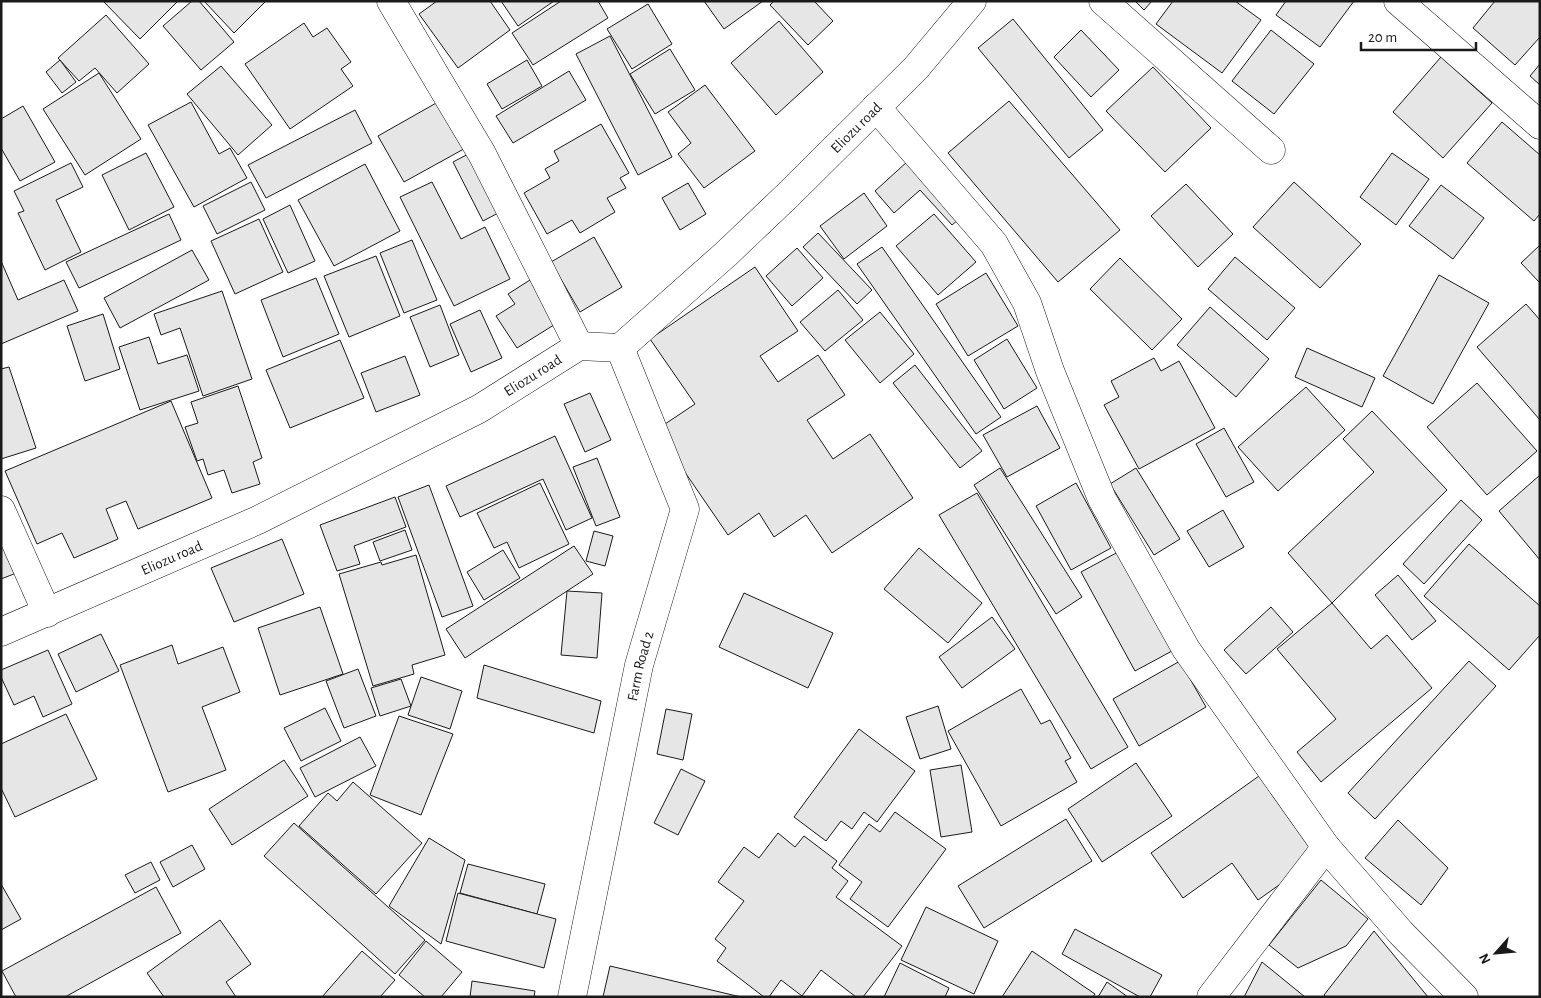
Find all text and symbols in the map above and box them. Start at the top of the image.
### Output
scale bar [1361,20,1476,52]
text: 20 m [1368,30,1397,45]
street label: Eliozu road [828,99,885,156]
street label: Eliozu road [501,352,565,399]
street label: Eliozu road [139,538,205,578]
street label: Farm Road 2 [625,629,657,702]
north arrow [1471,928,1521,978]
text: N [1477,951,1494,966]

